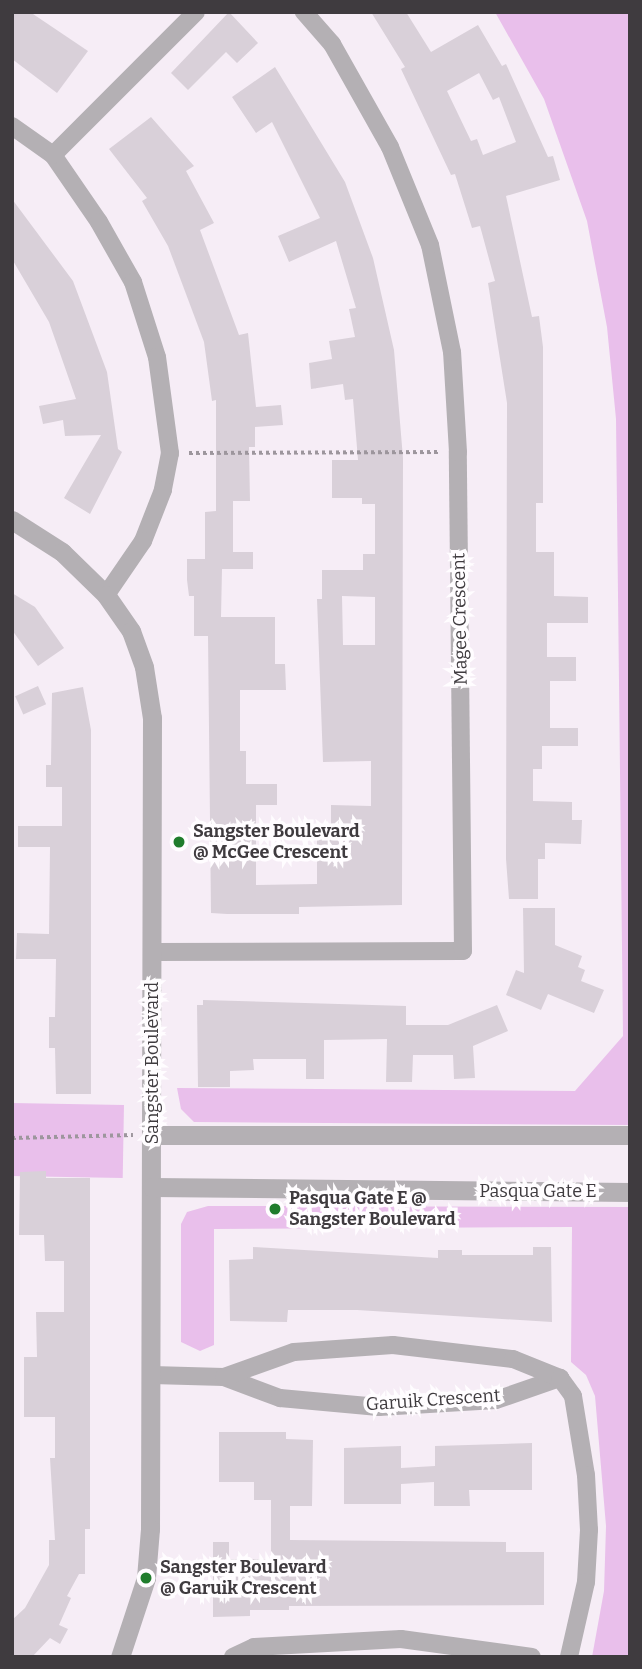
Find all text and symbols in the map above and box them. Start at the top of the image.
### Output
street label: Magee Crescent [448,553,472,685]
place label: Sangster Boulevard @ McGee Crescent [193,821,360,864]
marker: Sangster Boulevard @ McGee Crescent [171,834,187,850]
street label: Sangster Boulevard [141,982,163,1144]
street label: Pasqua Gate E [479,1180,597,1202]
place label: Pasqua Gate E @ Sangster Boulevard [289,1188,456,1230]
marker: Pasqua Gate E @ Sangster Boulevard [267,1201,283,1217]
street label: Garuik Crescent [365,1385,501,1415]
place label: Sangster Boulevard @ Garuik Crescent [160,1557,327,1600]
marker: Sangster Boulevard @ Garuik Crescent [138,1570,154,1586]

